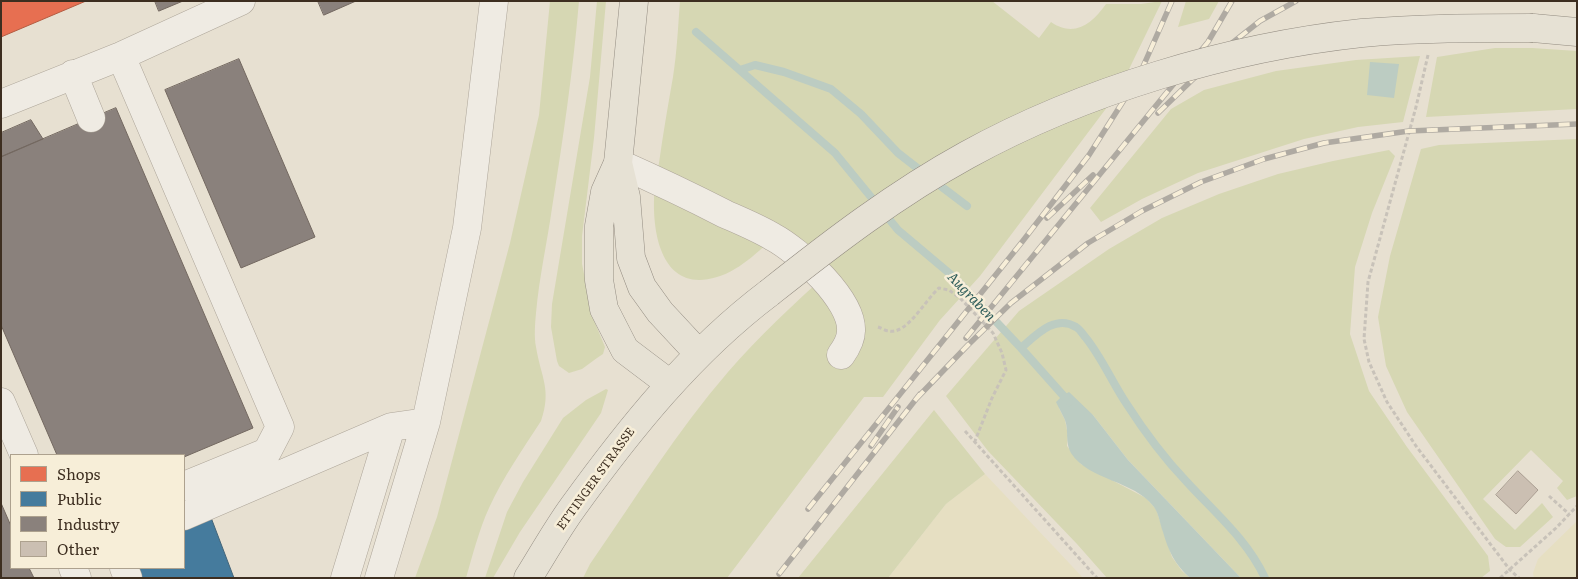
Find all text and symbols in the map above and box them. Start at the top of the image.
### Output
water label: Augraben [943,269,999,325]
street label: ETTINGER STRASSE [554,425,638,533]
legend [10,454,185,569]
text: Shops [57,462,100,485]
text: Public [57,487,102,510]
text: Industry [57,512,120,535]
text: Other [57,537,99,560]

